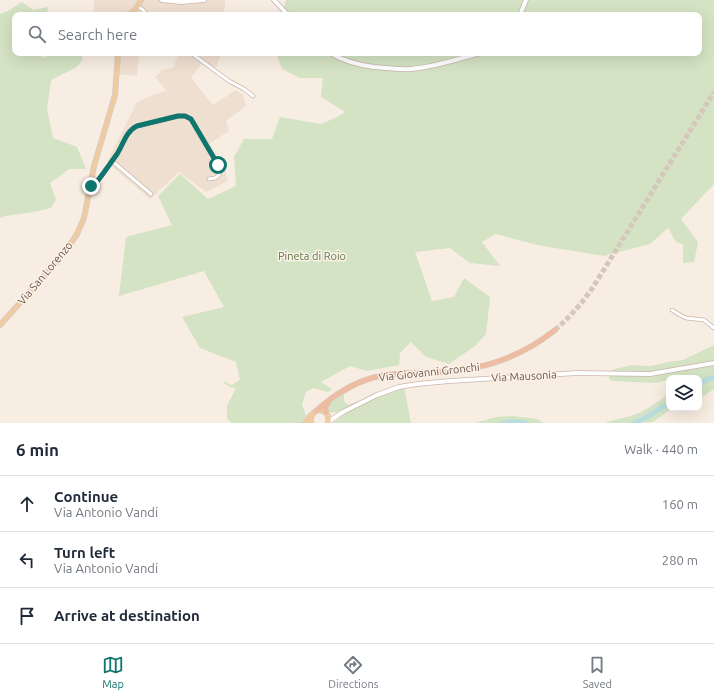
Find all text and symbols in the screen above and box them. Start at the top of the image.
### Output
search box [12,12,702,56]
icon: search [26,23,48,45]
text: Search here [58,26,137,43]
route start [209,156,227,174]
route end [82,177,100,195]
street label: Via San Lorenzo [15,239,75,307]
park label: Pineta di Roio [278,250,346,262]
street label: Via Giovanni Gronchi [378,361,480,383]
street label: Via Mausonia [491,368,557,384]
map controls [666,375,702,411]
button: layers [666,375,702,411]
text: 6 min [16,440,59,459]
text: Walk · 440 m [624,442,698,456]
text: Continue [54,488,118,505]
icon: ahead [16,493,38,515]
text: 160 m [662,497,698,511]
text: Via Antonio Vandi [54,505,158,519]
text: Turn left [54,544,115,561]
icon: left [16,549,38,571]
text: 280 m [662,553,698,567]
text: Via Antonio Vandi [54,561,158,575]
icon: arrive [16,605,38,627]
text: Arrive at destination [54,607,200,624]
tab: Map [102,654,124,690]
tab: Directions [328,654,378,690]
tab: Saved [583,654,612,690]

